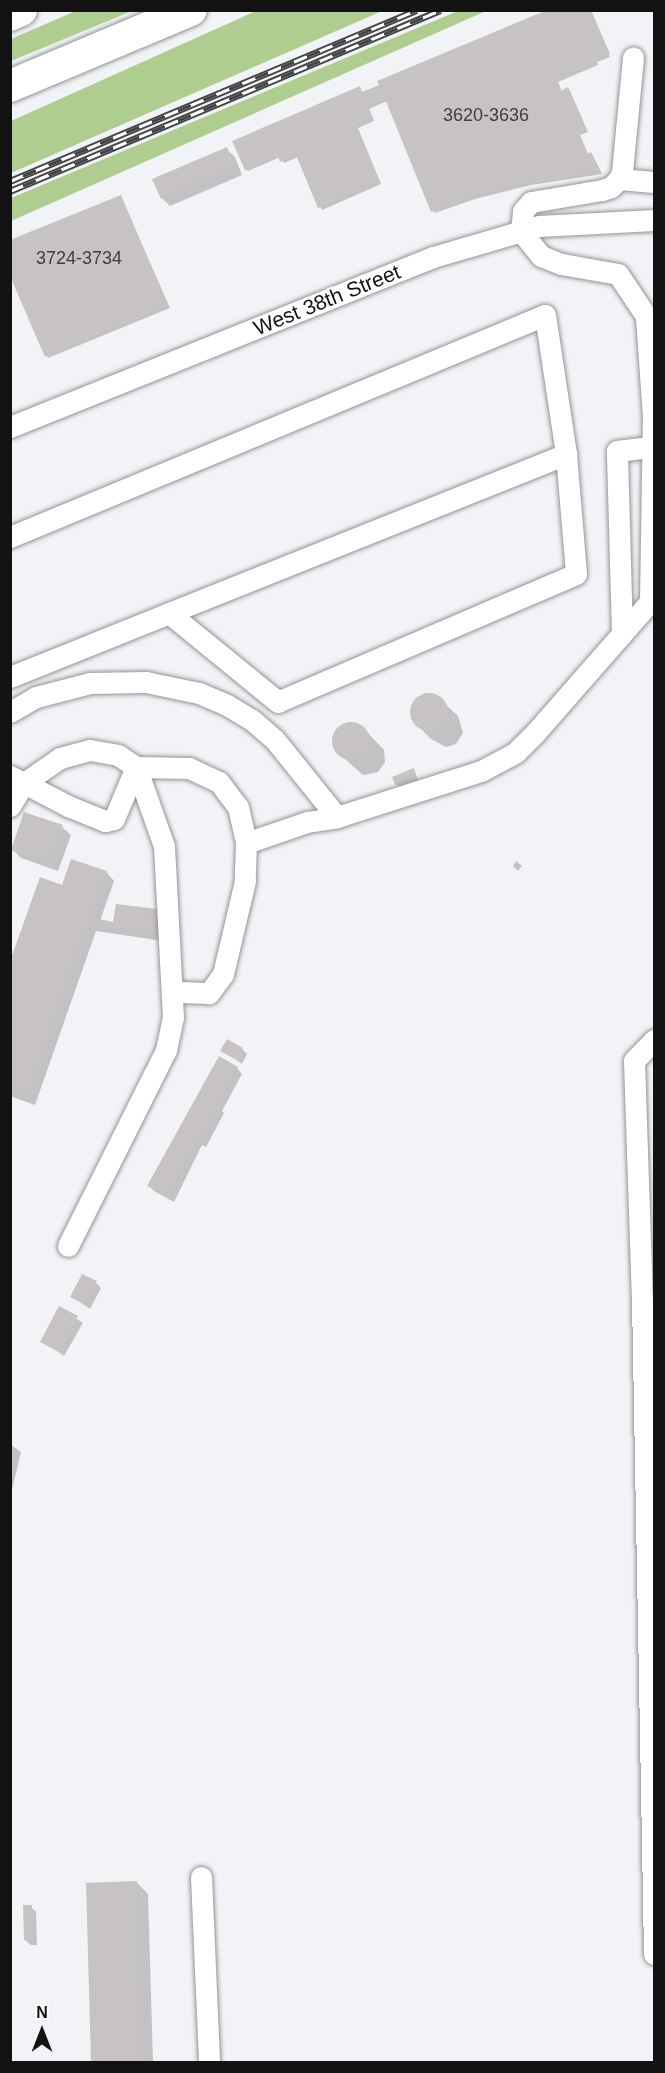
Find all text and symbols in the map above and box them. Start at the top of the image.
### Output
house number: 3620-3636 [443,104,529,126]
house number: 3724-3734 [36,247,122,269]
street label: West 38th Street [250,259,404,341]
north arrow [12,2001,72,2061]
text: N [36,2004,48,2021]

